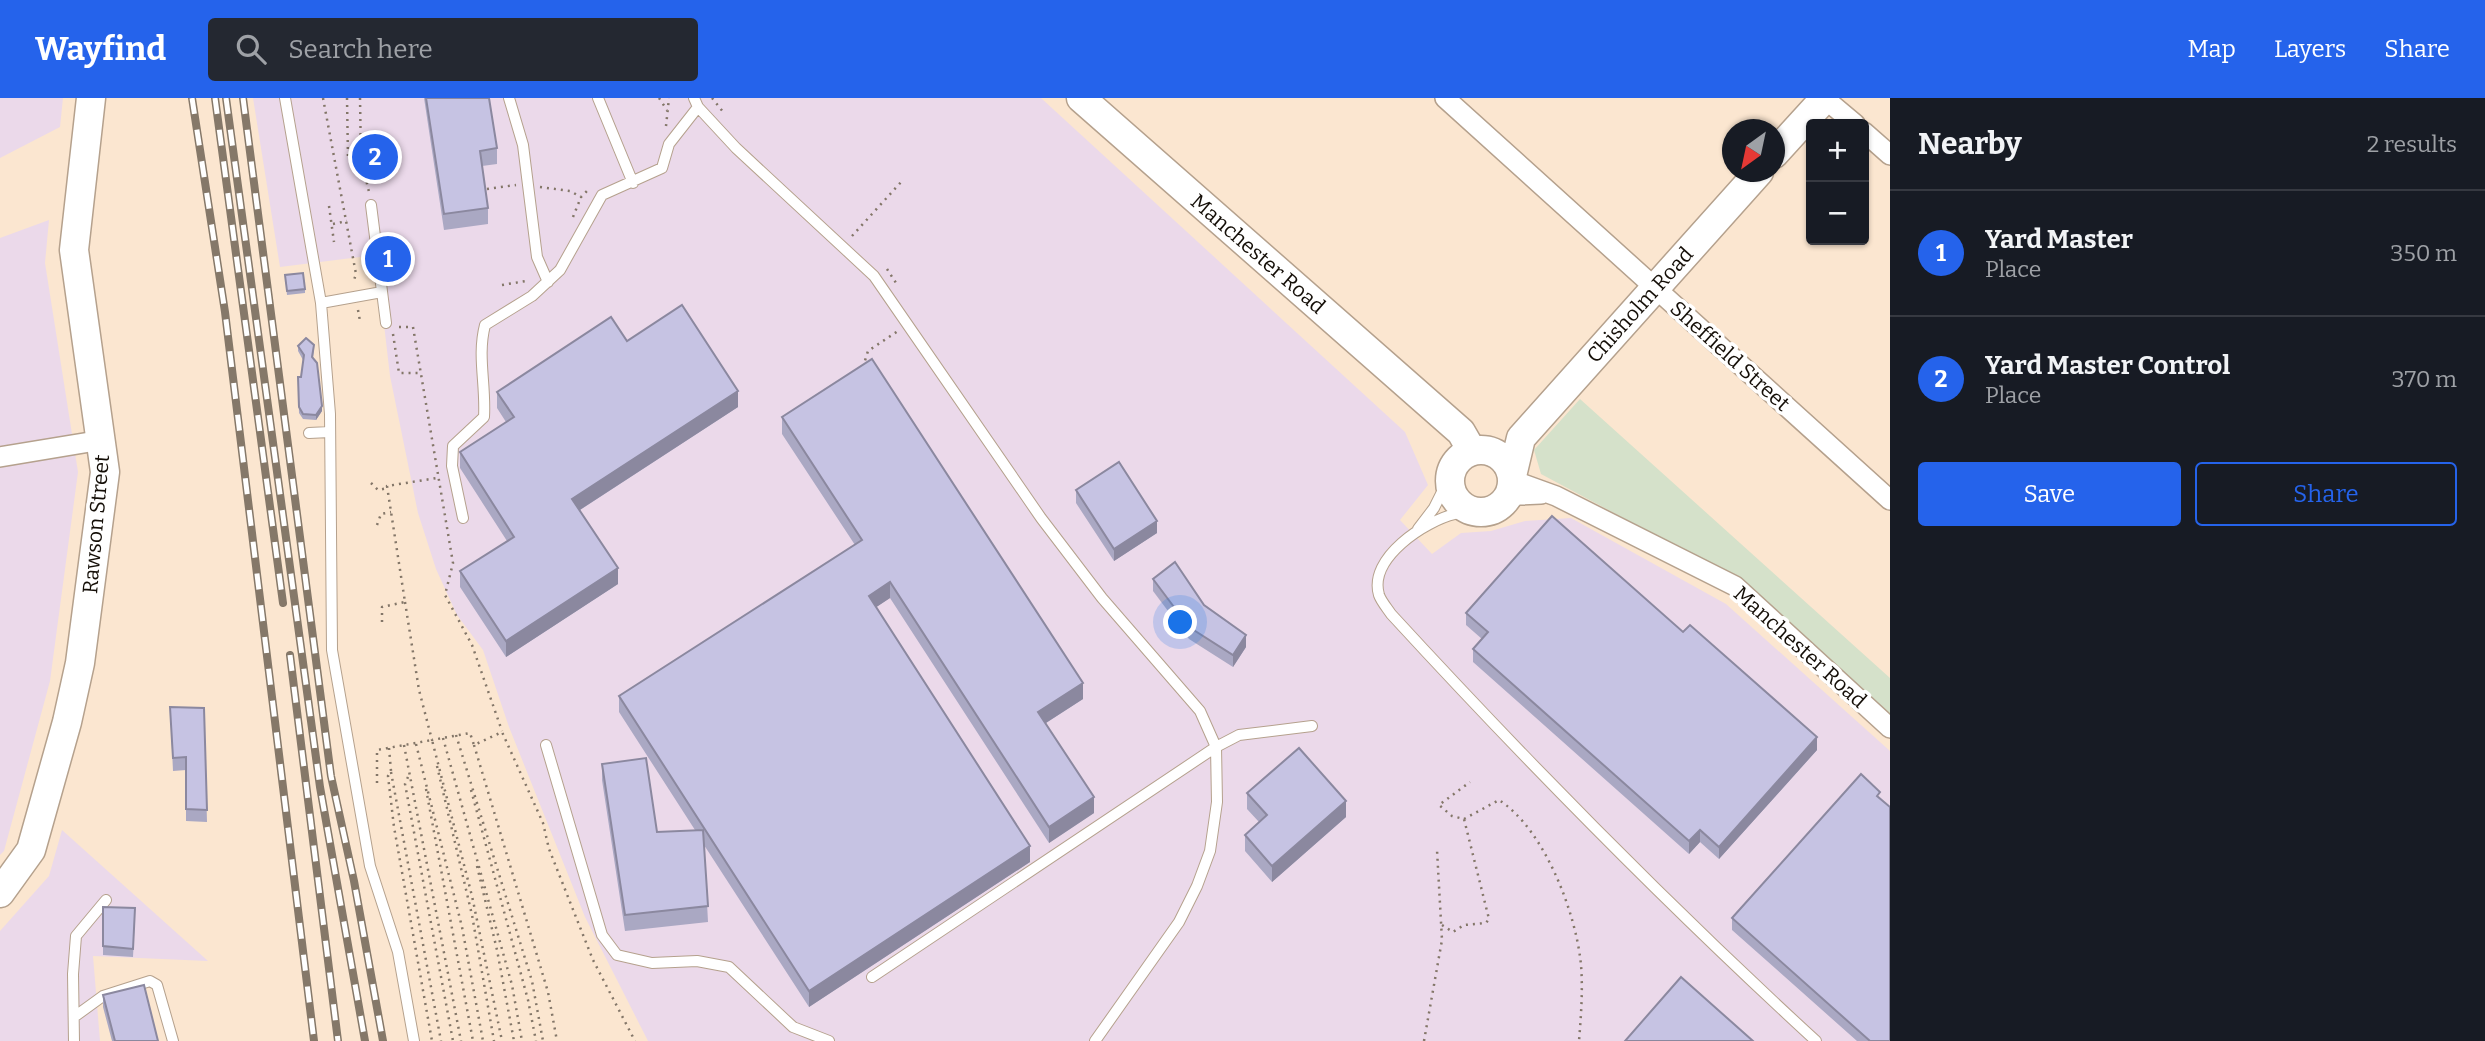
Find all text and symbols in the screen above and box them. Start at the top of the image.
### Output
search box [208,18,698,81]
text: Wayfind [35,29,166,69]
icon: search [232,30,270,68]
text: Search here [288,34,433,65]
text: Map [2188,35,2236,63]
text: Layers [2274,35,2346,63]
text: Share [2384,35,2450,63]
north arrow [1722,119,1785,182]
map controls [1806,119,1869,245]
button: + [1806,119,1869,182]
text: Nearby [1918,126,2022,162]
text: 2 results [2367,130,2457,158]
pin: 2 [352,131,398,183]
button: − [1806,182,1869,245]
street label: Manchester Road [1185,188,1331,320]
text: Yard Master [1985,224,2133,255]
pin: 1 [365,233,411,285]
text: 1 [1936,239,1946,267]
text: 350 m [2390,239,2457,267]
street label: Chisholm Road [1581,242,1699,368]
text: Place [1985,255,2041,283]
street label: Sheffield Street [1665,295,1795,417]
text: Yard Master Control [1985,350,2230,381]
text: 2 [1935,365,1947,393]
text: 370 m [2391,365,2457,393]
text: Place [1985,381,2041,409]
street label: Rawson Street [77,453,115,595]
button: Save [1918,462,2181,526]
button: Share [2195,462,2457,526]
street label: Manchester Road [1728,581,1872,713]
your location [1163,605,1197,639]

